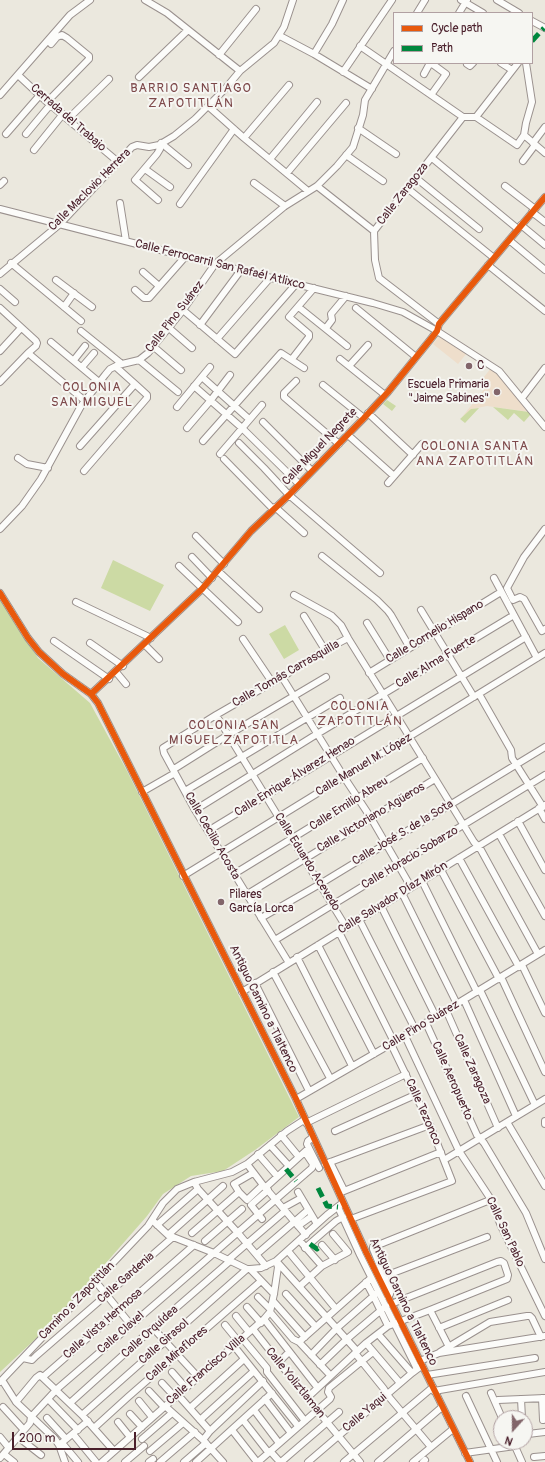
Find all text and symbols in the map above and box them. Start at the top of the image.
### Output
legend [393,12,533,64]
text: Cycle path [431,21,482,36]
text: Path [431,41,453,56]
street label: Cerrada del Trabajo [27,81,109,155]
district label: BARRIO SANTIAGO ZAPOTITLÁN [130,81,252,112]
street label: Calle Maclovio Herrera [46,146,134,234]
street label: Calle Zaragoza [374,160,432,228]
street label: Calle Ferrocarril San Rafaél Atlixco [133,237,307,293]
street label: Calle Pino Suárez [143,278,207,356]
place label: C [477,359,484,373]
marker: C [464,361,474,371]
place label: Escuela Primaria "Jaime Sabines" [408,378,489,406]
district label: COLONIA SAN MIGUEL [51,380,133,411]
marker: Escuela Primaria "Jaime Sabines" [492,387,502,397]
street label: Calle Miguel Negrete [279,405,361,489]
district label: COLONIA SANTA ANA ZAPOTITLÁN [416,439,534,470]
street label: Calle Cornelio Hispano [383,597,487,667]
street label: Calle Alma Fuerte [393,632,479,692]
street label: Calle Tomás Carrasquilla [230,637,342,711]
district label: COLONIA ZAPOTITLÁN [317,699,403,730]
district label: COLONIA SAN MIGUEL ZAPOTITLA [169,718,299,749]
street label: Calle Manuel M. López [313,731,415,799]
street label: Calle Enrique Álvarez Henao [232,734,358,820]
street label: Calle Emilio Abreu [307,774,391,834]
street label: Calle Victoriano Agüeros [314,780,428,856]
street label: Calle Cecilio Acosta [181,790,243,882]
street label: Calle José S. de la Sota [350,797,456,869]
street label: Calle Eduardo Acevedo [271,810,343,914]
street label: Calle Horacio Sobarzo [359,823,461,893]
street label: Calle Salvador Díaz Mirón [336,858,450,938]
place label: Pilares García Lorca [229,888,294,916]
marker: Pilares García Lorca [216,897,226,907]
street label: Antiguo Camino a Tlaltenco [226,943,300,1075]
street label: Calle Pino Suárez [380,997,462,1055]
street label: Calle Zaragoza [450,1032,494,1106]
street label: Calle Aeropuerto [428,1039,476,1123]
street label: Calle Tezonco [402,1077,444,1147]
street label: Calle San Pablo [482,1195,528,1269]
street label: Antiguo Camino a Tlaltenco [366,1236,440,1368]
street label: Calle Gardenia [94,1249,158,1307]
street label: Camino a Zapotitlán [36,1259,118,1343]
street label: Calle Vista Hermosa [60,1286,146,1362]
street label: Calle Orquídea [119,1303,181,1361]
street label: Calle Clavel [95,1309,147,1357]
street label: Calle Girasol [136,1316,192,1368]
street label: Calle Miraflores [143,1323,211,1385]
street label: Calle Francisco Villa [164,1332,248,1408]
street label: Calle Yoliztlaman [262,1345,328,1421]
street label: Calle Yaqui [340,1390,390,1436]
north arrow [493,1410,533,1450]
scale bar [14,1424,138,1450]
text: 200 m [19,1431,55,1446]
text: N [503,1433,515,1448]

